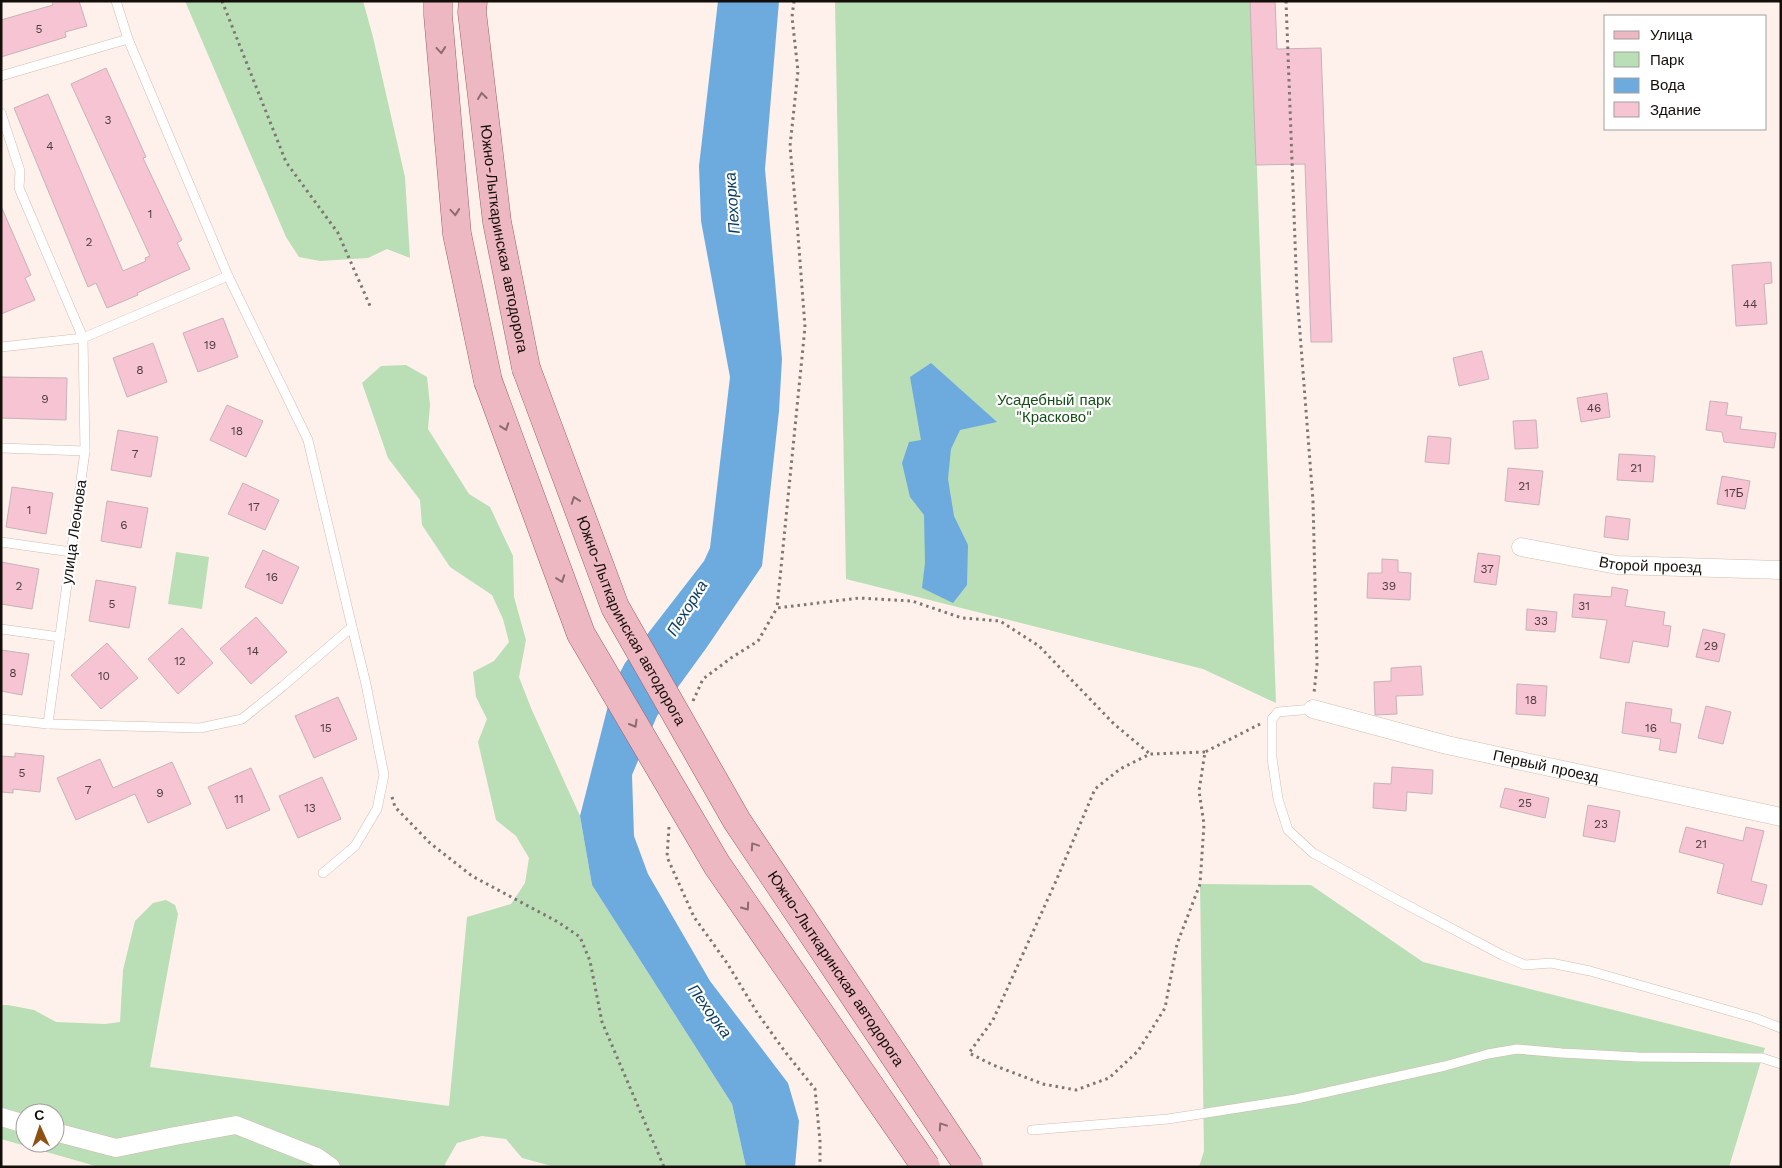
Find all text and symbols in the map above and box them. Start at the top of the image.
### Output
legend [1604,15,1767,130]
house number: 5 [36,22,43,36]
text: Улица [1650,26,1693,44]
one-way arrow [435,46,446,54]
text: Парк [1650,51,1684,69]
text: Вода [1650,76,1686,94]
one-way arrow [477,92,488,100]
text: Здание [1650,101,1701,119]
house number: 3 [105,113,112,127]
street label: Южно-Лыткаринская автодорога [476,123,532,355]
house number: 4 [46,139,54,153]
water label: Пехорка [720,171,744,235]
house number: 1 [148,207,152,221]
one-way arrow [449,208,460,216]
house number: 2 [86,235,93,249]
house number: 44 [1743,297,1757,311]
house number: 19 [204,338,216,352]
house number: 8 [136,363,144,377]
park label: Усадебный парк "Красково" [997,391,1111,426]
house number: 9 [41,392,49,406]
house number: 46 [1587,401,1601,415]
one-way arrow [499,422,509,431]
house number: 18 [231,424,243,438]
house number: 7 [132,447,139,461]
house number: 21 [1630,461,1642,475]
street label: улица Леонова [58,478,90,586]
house number: 21 [1518,479,1530,493]
house number: 17Б [1724,486,1744,500]
one-way arrow [571,497,581,505]
house number: 17 [248,500,260,514]
house number: 1 [27,503,31,517]
street label: Южно-Лыткаринская автодорога [573,513,690,729]
house number: 6 [120,518,128,532]
street label: Второй проезд [1598,553,1702,577]
house number: 37 [1480,562,1494,576]
house number: 16 [266,570,278,584]
one-way arrow [555,575,565,583]
water label: Пехорка [663,577,712,639]
house number: 2 [16,579,23,593]
house number: 39 [1382,579,1396,593]
house number: 5 [109,597,116,611]
house number: 31 [1578,599,1590,613]
house number: 33 [1534,614,1548,628]
house number: 29 [1704,639,1718,653]
house number: 14 [247,644,259,658]
house number: 12 [174,654,186,668]
house number: 8 [9,666,17,680]
house number: 10 [98,669,110,683]
house number: 18 [1525,693,1537,707]
one-way arrow [628,719,638,728]
house number: 15 [320,721,332,735]
house number: 16 [1645,721,1657,735]
street label: Первый проезд [1491,746,1601,787]
house number: 5 [19,766,26,780]
house number: 7 [85,783,92,797]
house number: 9 [156,786,164,800]
house number: 11 [234,792,244,806]
house number: 25 [1518,796,1532,810]
house number: 13 [304,801,316,815]
house number: 23 [1594,817,1608,831]
house number: 21 [1695,837,1707,851]
one-way arrow [751,842,760,851]
street label: Южно-Лыткаринская автодорога [764,867,908,1070]
one-way arrow [740,902,749,911]
water label: Пехорка [684,980,736,1042]
north arrow [15,1103,65,1153]
text: С [34,1107,45,1123]
one-way arrow [939,1122,948,1132]

